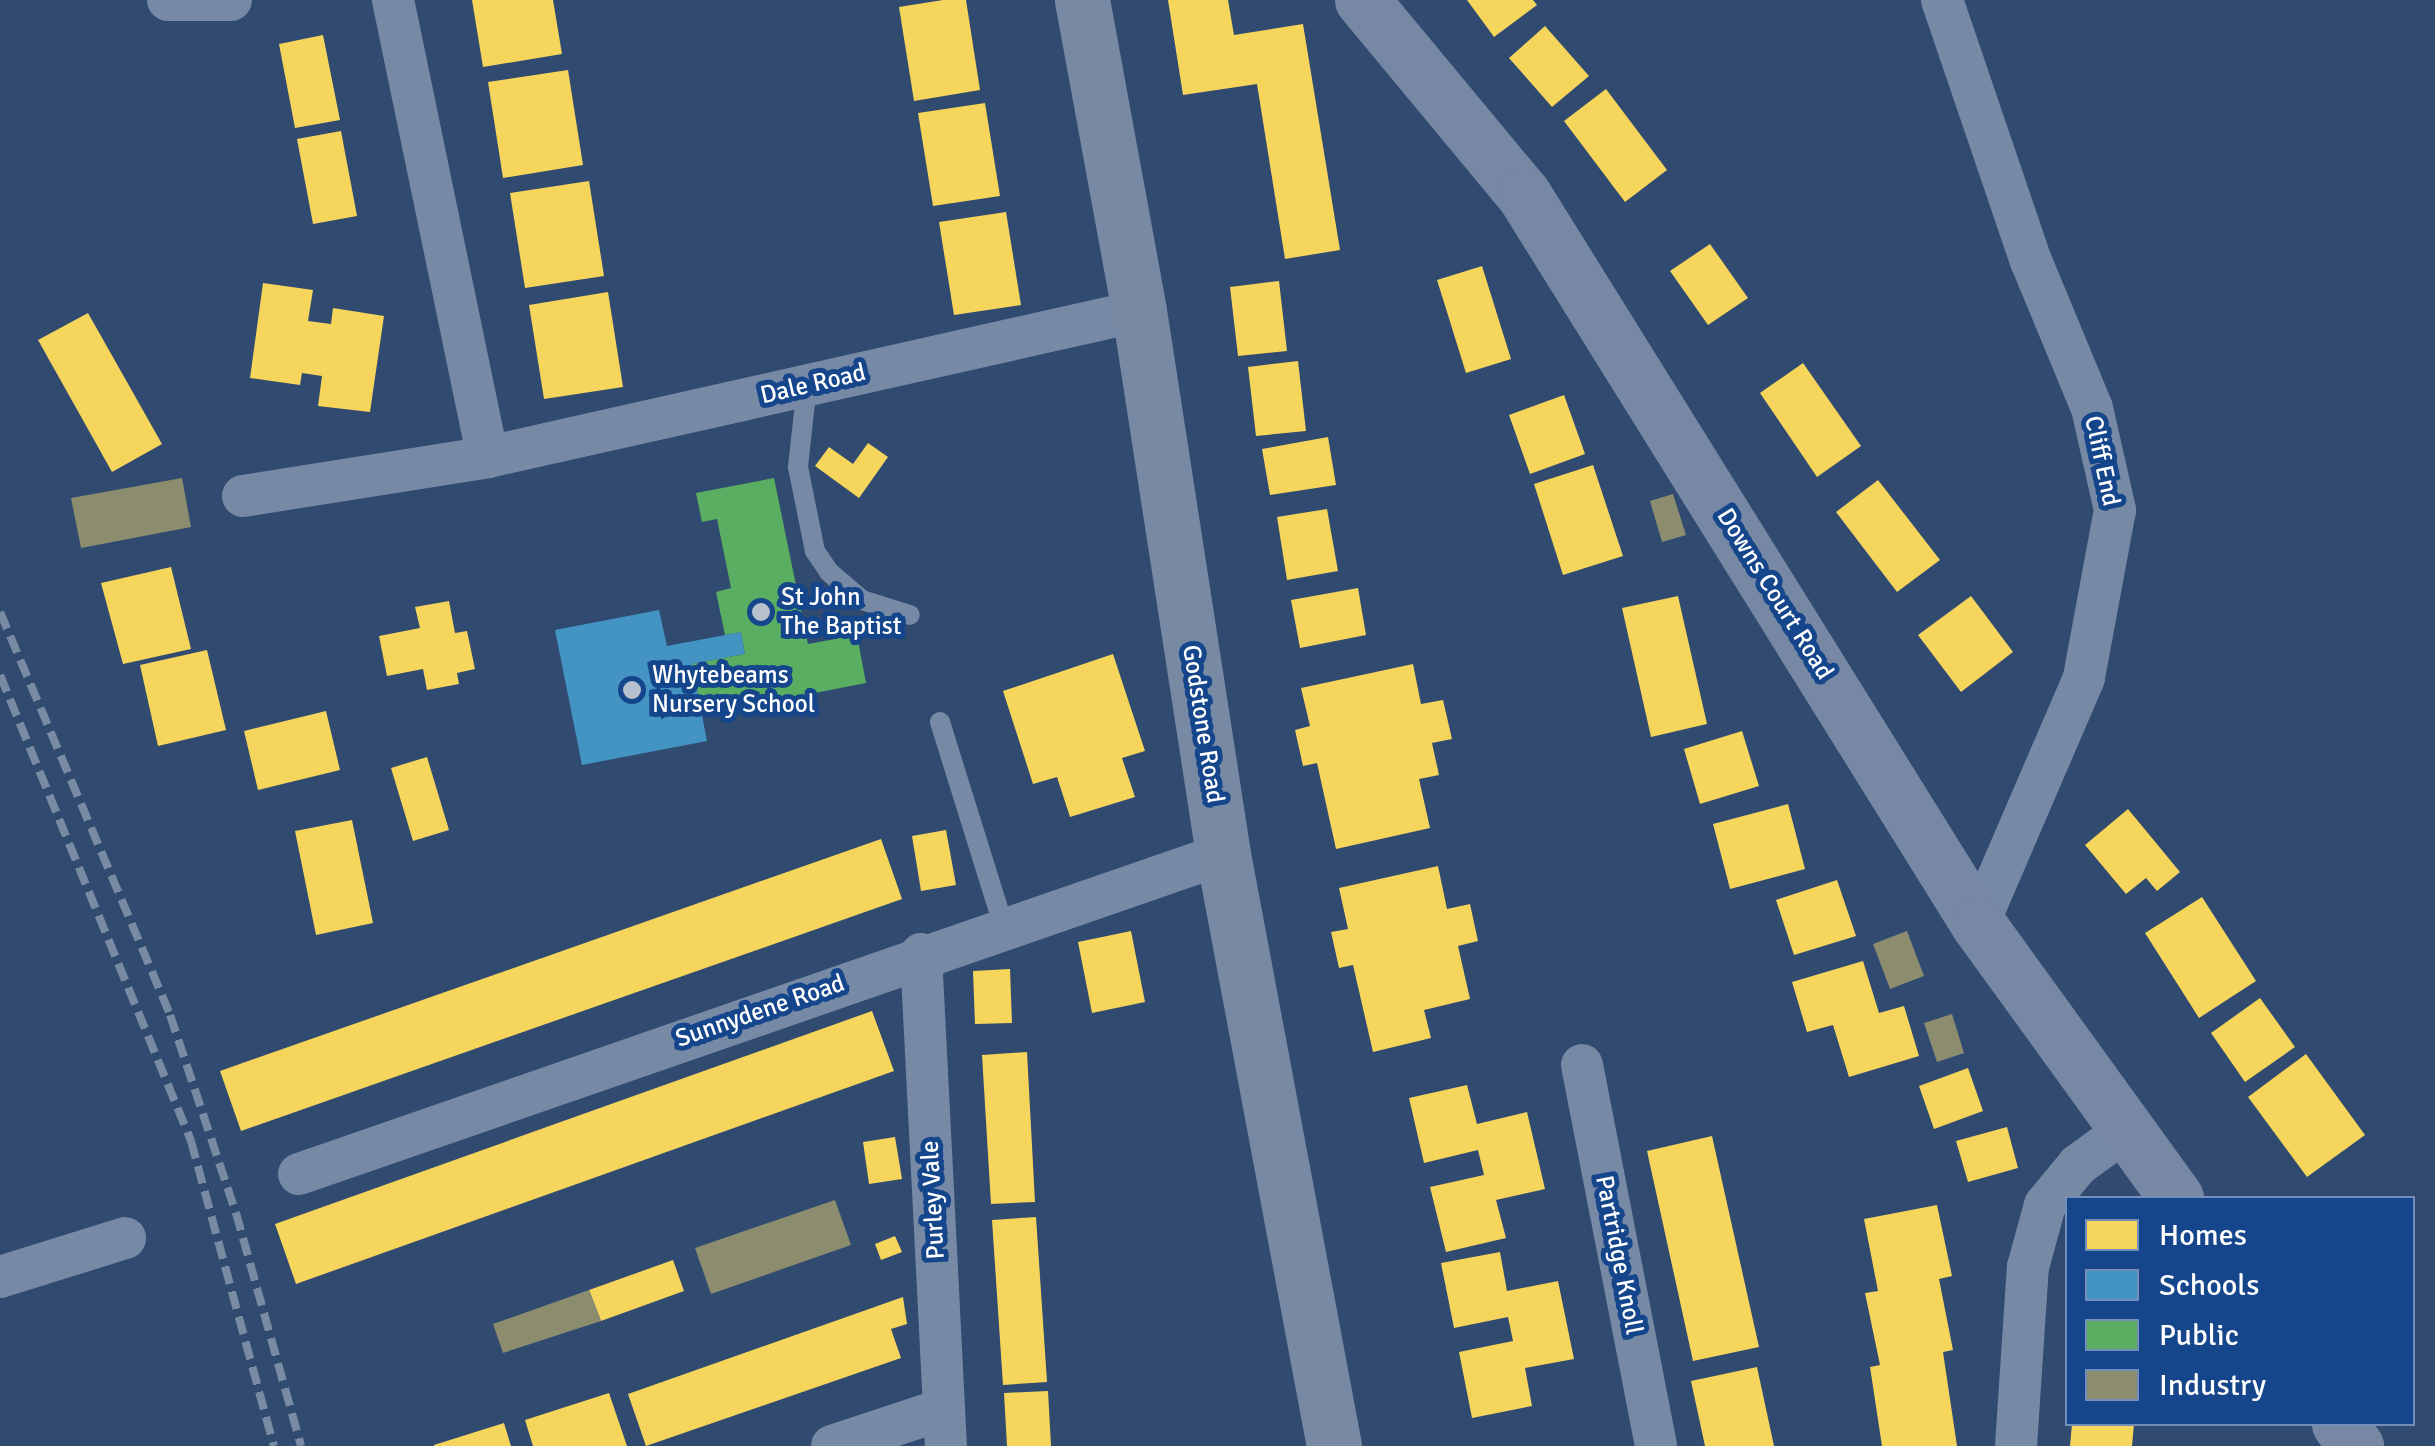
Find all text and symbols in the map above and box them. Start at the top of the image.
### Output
street label: Dale Road [757,357,869,411]
street label: Cliff End [2078,413,2126,509]
street label: Downs Court Road [1710,503,1840,685]
place label: St John The Baptist [781,583,901,642]
marker: St John The Baptist [750,601,772,623]
street label: Godstone Road [1176,643,1230,805]
place label: Whytebeams Nursery School [652,661,815,720]
marker: Whytebeams Nursery School [621,679,643,701]
street label: Sunnydene Road [672,968,848,1054]
street label: Purley Vale [915,1140,951,1260]
street label: Partridge Knoll [1589,1173,1649,1337]
legend [2065,1196,2415,1426]
text: Homes [2159,1217,2247,1254]
text: Schools [2159,1267,2259,1304]
text: Public [2159,1317,2239,1354]
text: Industry [2159,1367,2266,1404]

